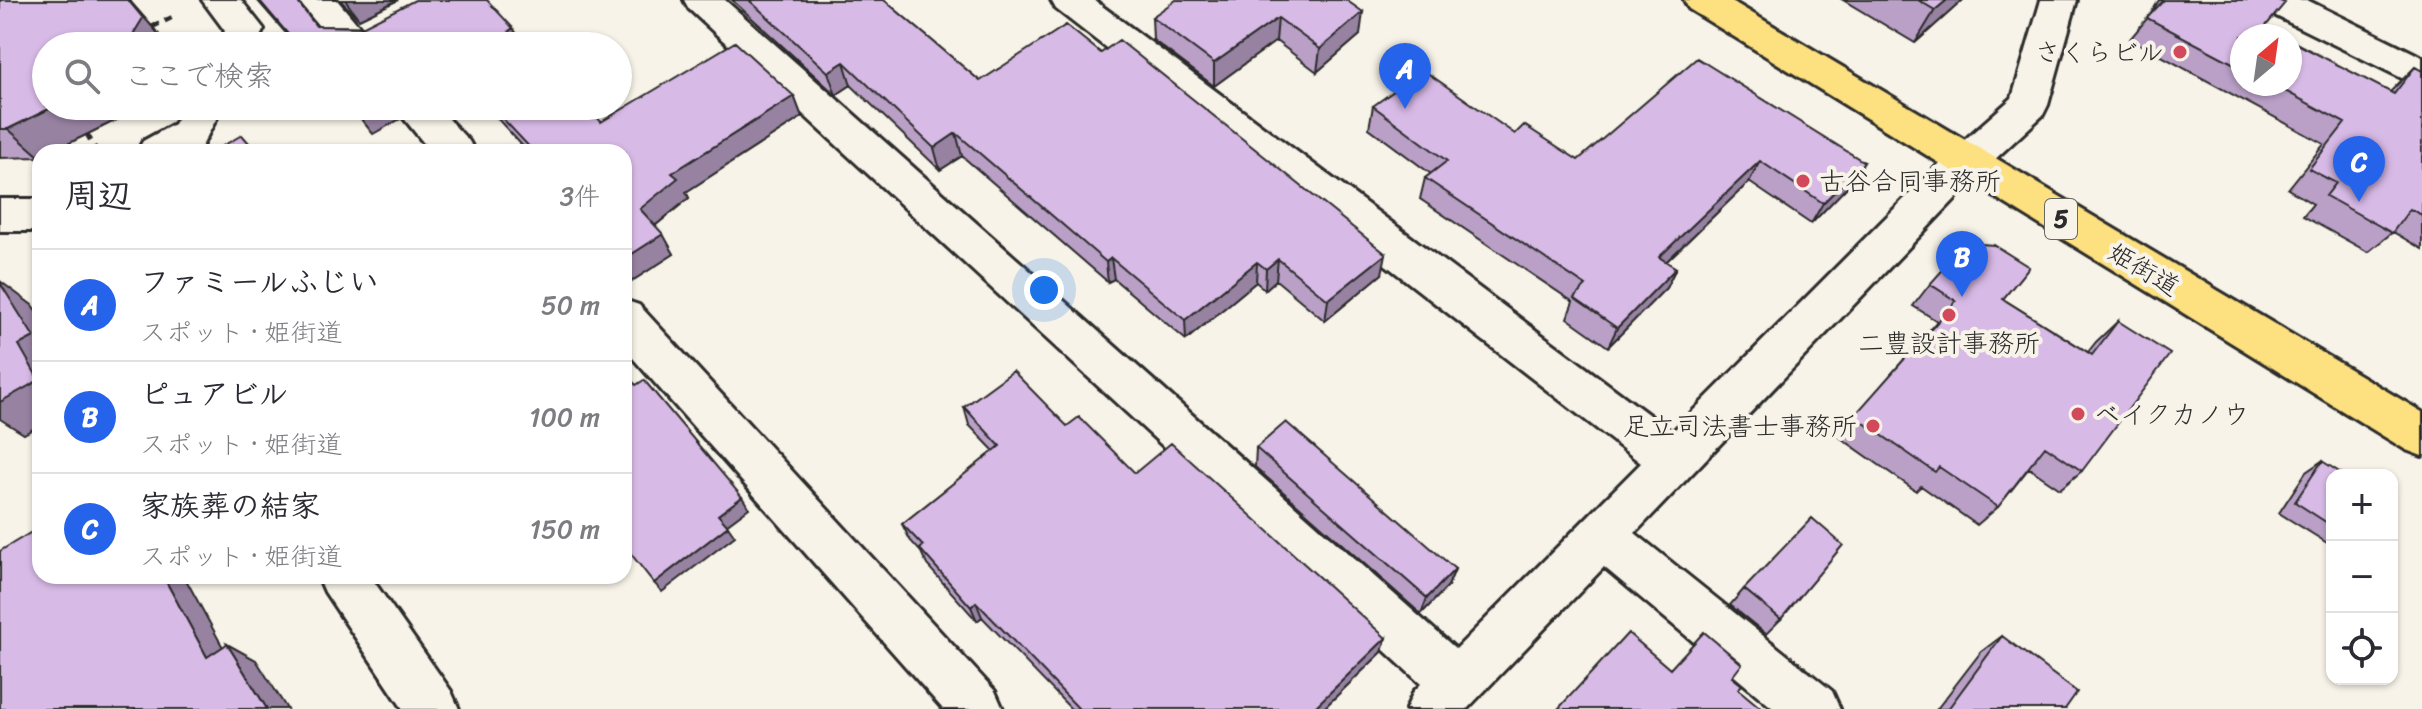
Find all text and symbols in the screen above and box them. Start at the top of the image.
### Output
north arrow [2230,24,2302,96]
place label: さくらビル [2035,29,2164,75]
search box [32,32,632,120]
pin: A [1379,43,1431,109]
marker: さくらビル [2171,43,2189,61]
text: ここで検索 [124,49,274,103]
icon: search [60,54,104,98]
pin: C [2333,136,2385,202]
place label: 古谷合同事務所 [1819,158,2001,204]
text: 周辺 [64,166,132,226]
marker: 古谷合同事務所 [1794,172,1812,190]
text: 3件 [560,173,600,219]
road number: 5 [2045,199,2077,239]
street label: 姫街道 [2099,229,2189,309]
pin: B [1936,231,1988,297]
text: ファミールふじい [140,255,379,309]
your location [1024,270,1064,310]
text: A [81,282,99,328]
text: 50 m [541,282,600,328]
marker: 二豊設計事務所 [1940,306,1958,324]
text: スポット · 姫街道 [140,309,343,355]
place label: 二豊設計事務所 [1858,320,2040,366]
text: ピュアビル [140,367,289,421]
place label: ベイクカノウ [2094,391,2249,437]
text: B [82,394,98,440]
text: 100 m [529,394,600,440]
place label: 足立司法書士事務所 [1623,403,1857,449]
marker: ベイクカノウ [2069,405,2087,423]
marker: 足立司法書士事務所 [1864,417,1882,435]
text: スポット · 姫街道 [140,421,343,467]
map controls [2326,469,2398,685]
button: + [2326,469,2398,541]
text: 家族葬の結家 [140,479,320,533]
text: C [82,506,98,552]
text: 150 m [530,506,600,552]
text: スポット · 姫街道 [140,533,343,579]
button: − [2326,541,2398,613]
button: locate [2326,613,2398,685]

